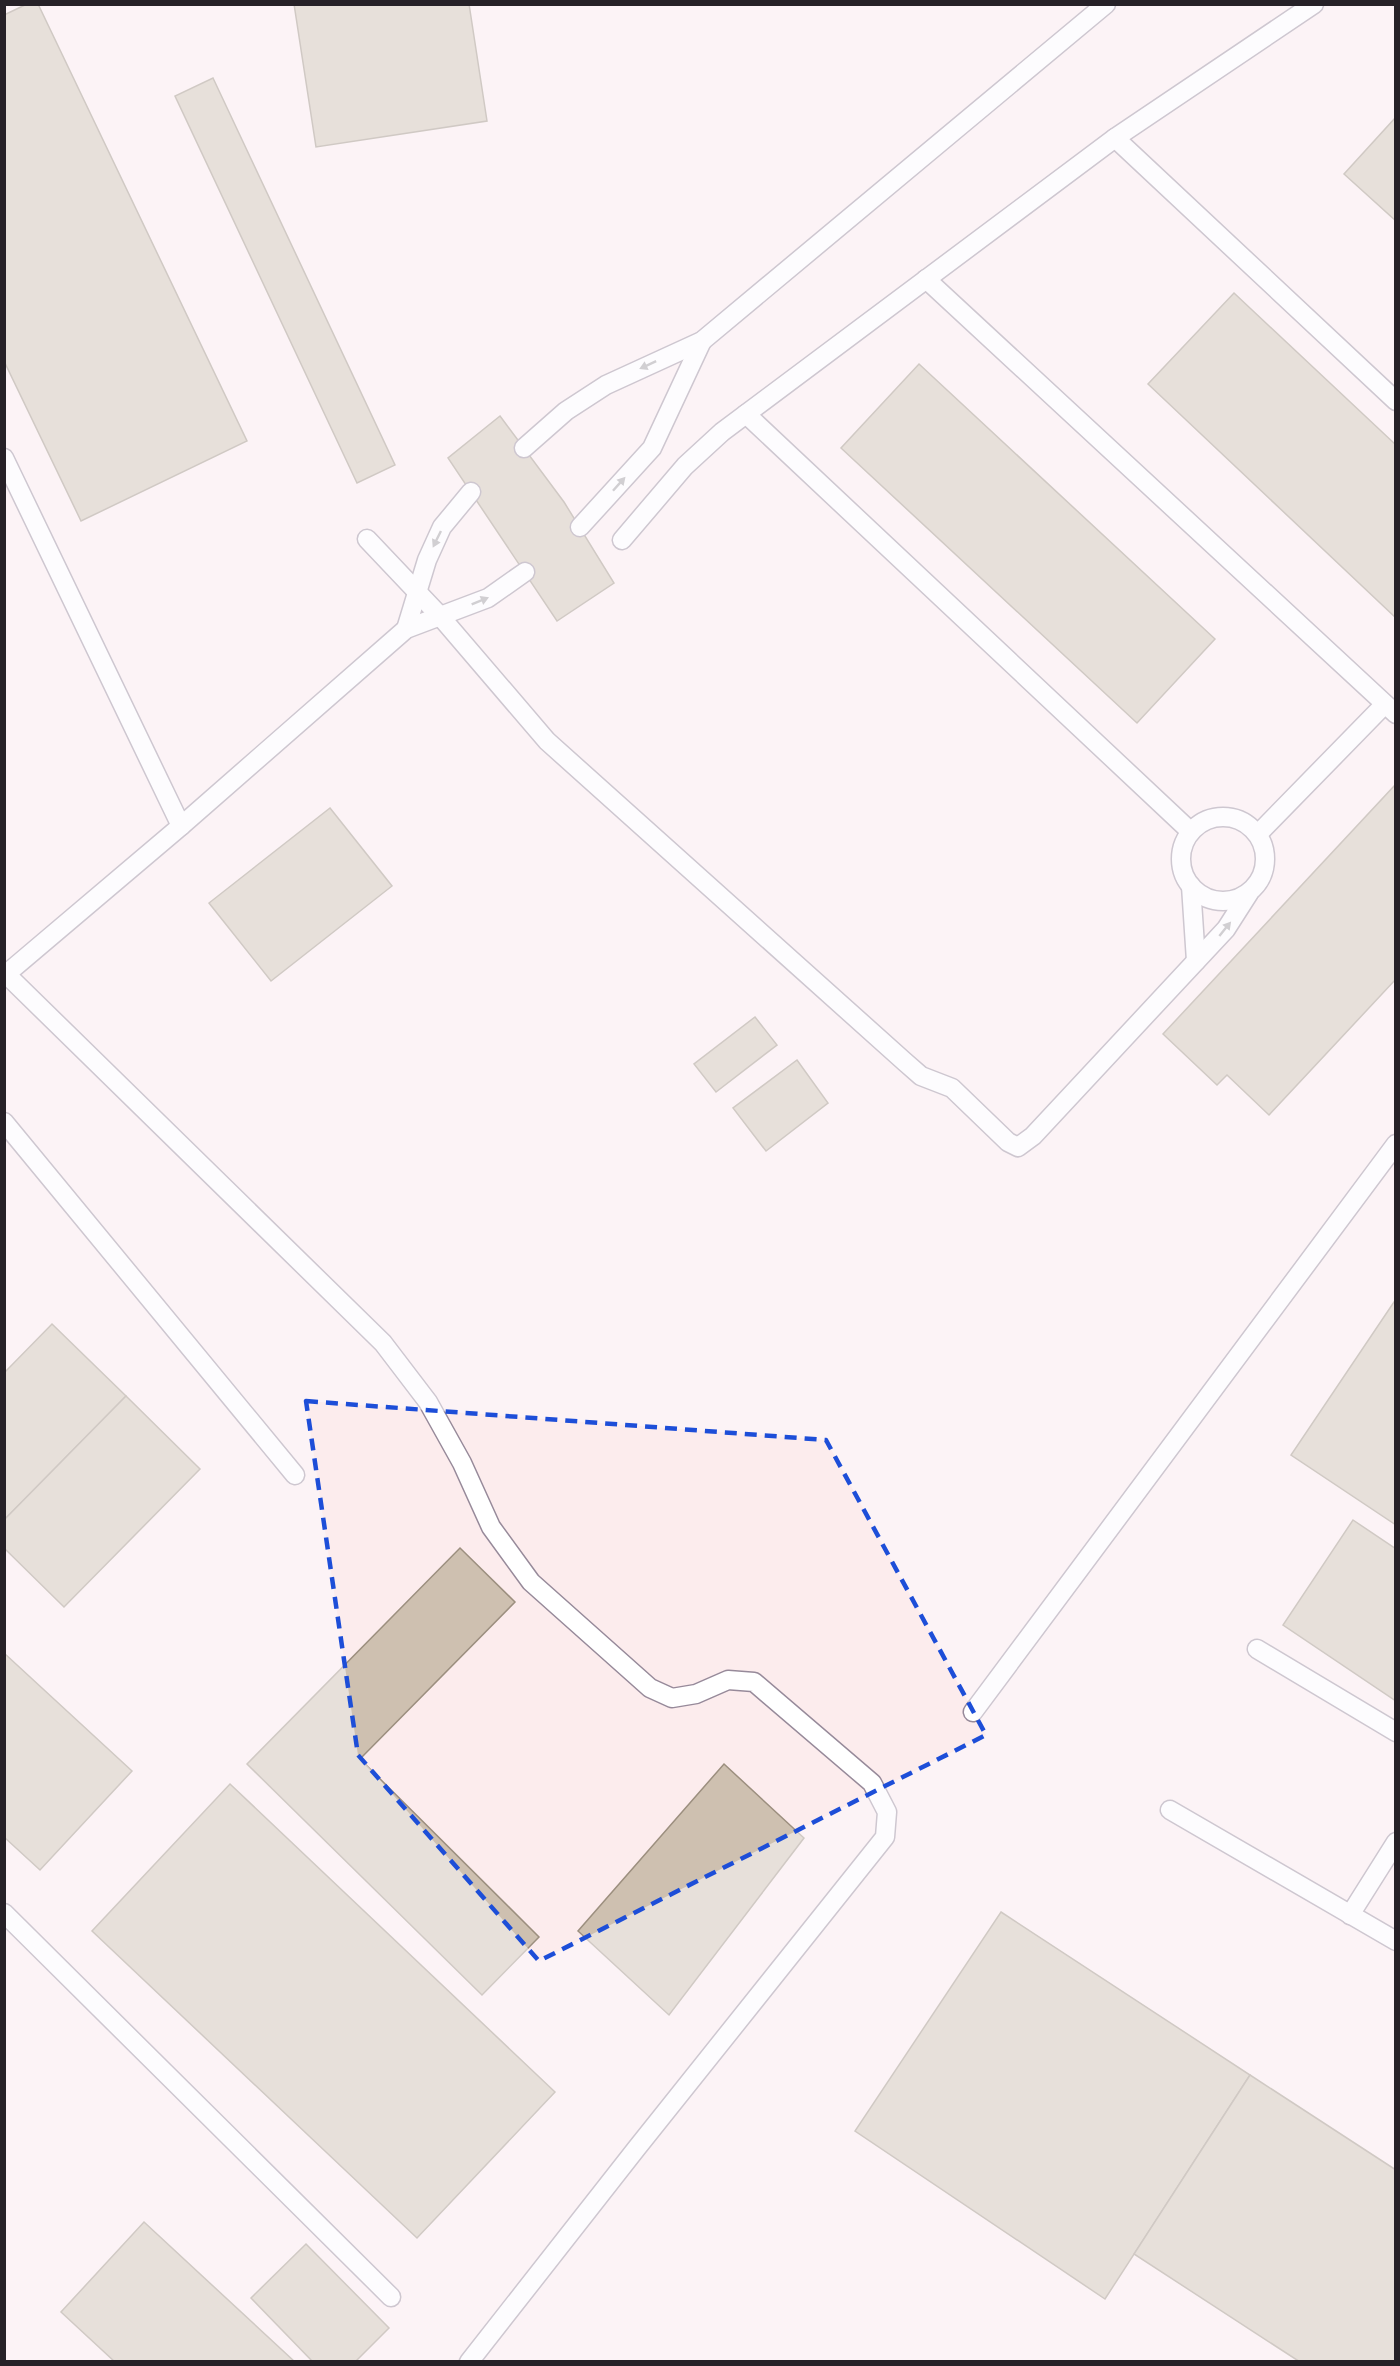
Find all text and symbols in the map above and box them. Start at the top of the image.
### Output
one-way arrow [640,361,657,370]
one-way arrow [612,477,626,491]
one-way arrow [432,530,442,548]
one-way arrow [471,596,489,605]
one-way arrow [1218,921,1231,936]

